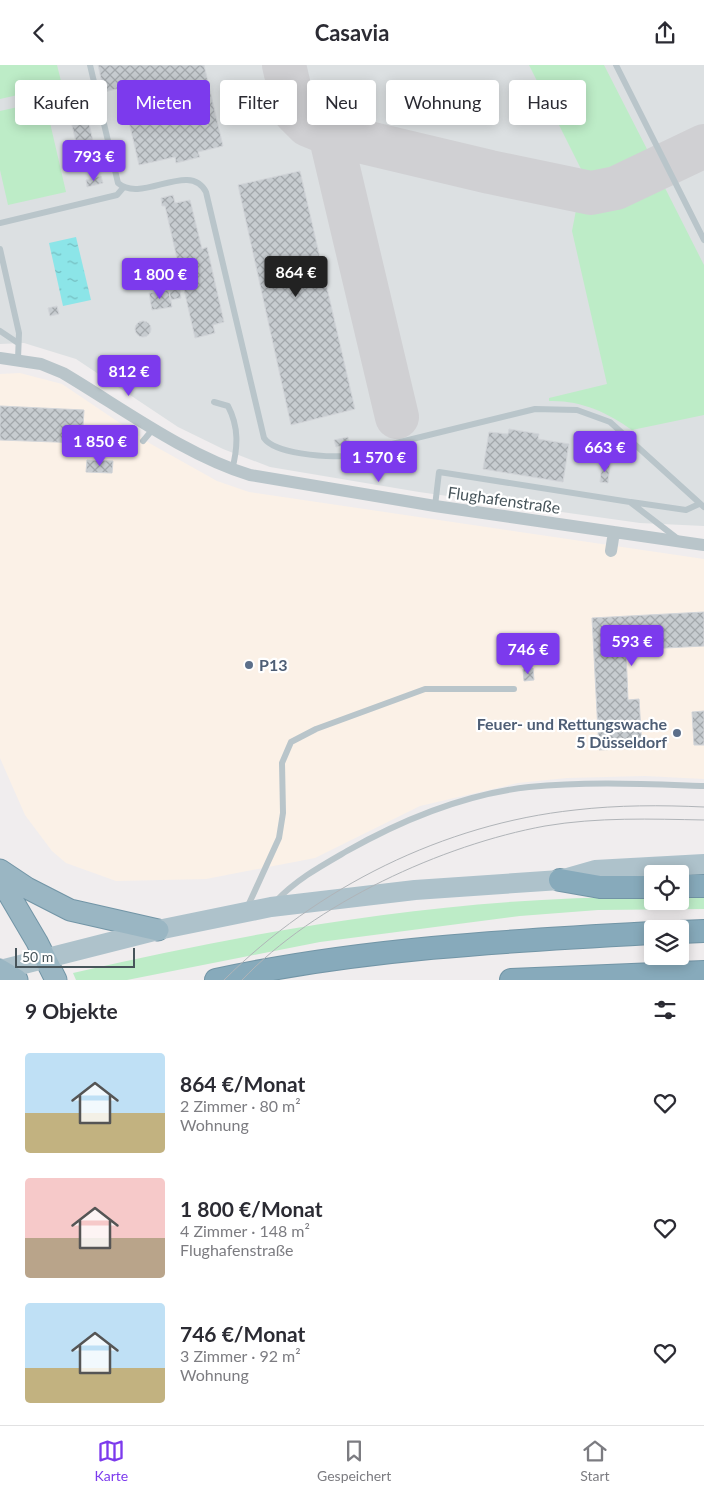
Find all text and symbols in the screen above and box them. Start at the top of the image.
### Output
icon: back [25,19,53,47]
text: Casavia [315,19,389,46]
icon: share [651,19,679,47]
chip: Kaufen [15,80,107,125]
chip: Mieten [117,80,210,125]
chip: Filter [220,80,297,125]
chip: Neu [307,80,376,125]
chip: Wohnung [386,80,499,125]
chip: Haus [509,80,586,125]
pin: 793 € [59,139,129,182]
text: 793 € [73,146,115,165]
pin: 864 € [261,255,331,298]
pin: 1 800 € [114,257,206,300]
text: 864 € [275,262,317,281]
text: 1 800 € [133,264,187,283]
pin: 812 € [94,355,164,397]
text: 812 € [108,361,150,380]
pin: 1 850 € [54,425,146,467]
text: 1 850 € [73,431,127,450]
pin: 663 € [570,431,640,473]
text: 663 € [584,437,626,456]
pin: 1 570 € [333,441,425,483]
text: 1 570 € [352,447,406,466]
street label: Flughafenstraße [447,482,562,517]
pin: 593 € [597,625,667,667]
text: 593 € [611,631,653,650]
pin: 746 € [493,633,563,675]
text: 746 € [507,639,549,658]
place label: P13 [259,655,287,674]
marker: P13 [243,659,255,671]
place label: Feuer- und Rettungswache 5 Düsseldorf [477,714,667,751]
marker: Feuer- und Rettungswache 5 Düsseldorf [671,727,683,739]
map controls [644,865,689,965]
button: locate [644,865,689,910]
button: layers [644,920,689,965]
scale bar [15,945,135,968]
text: 50 m [22,948,53,965]
icon: filters [651,996,679,1024]
text: 9 Objekte [25,998,118,1023]
text: 864 €/Monat [180,1071,305,1096]
icon: home [65,1073,125,1133]
icon: heart [651,1089,679,1117]
text: 2 Zimmer · 80 m² [180,1096,301,1115]
text: Wohnung [180,1115,249,1134]
text: 1 800 €/Monat [180,1196,323,1221]
icon: home [65,1198,125,1258]
icon: heart [651,1214,679,1242]
text: 4 Zimmer · 148 m² [180,1221,310,1240]
text: Flughafenstraße [180,1240,293,1259]
text: 746 €/Monat [180,1321,305,1346]
icon: home [65,1323,125,1383]
icon: heart [651,1339,679,1367]
text: 3 Zimmer · 92 m² [180,1346,301,1365]
text: Wohnung [180,1365,249,1384]
tab: Karte [94,1437,128,1484]
tab: Gespeichert [317,1437,391,1484]
tab: Start [580,1437,610,1484]

